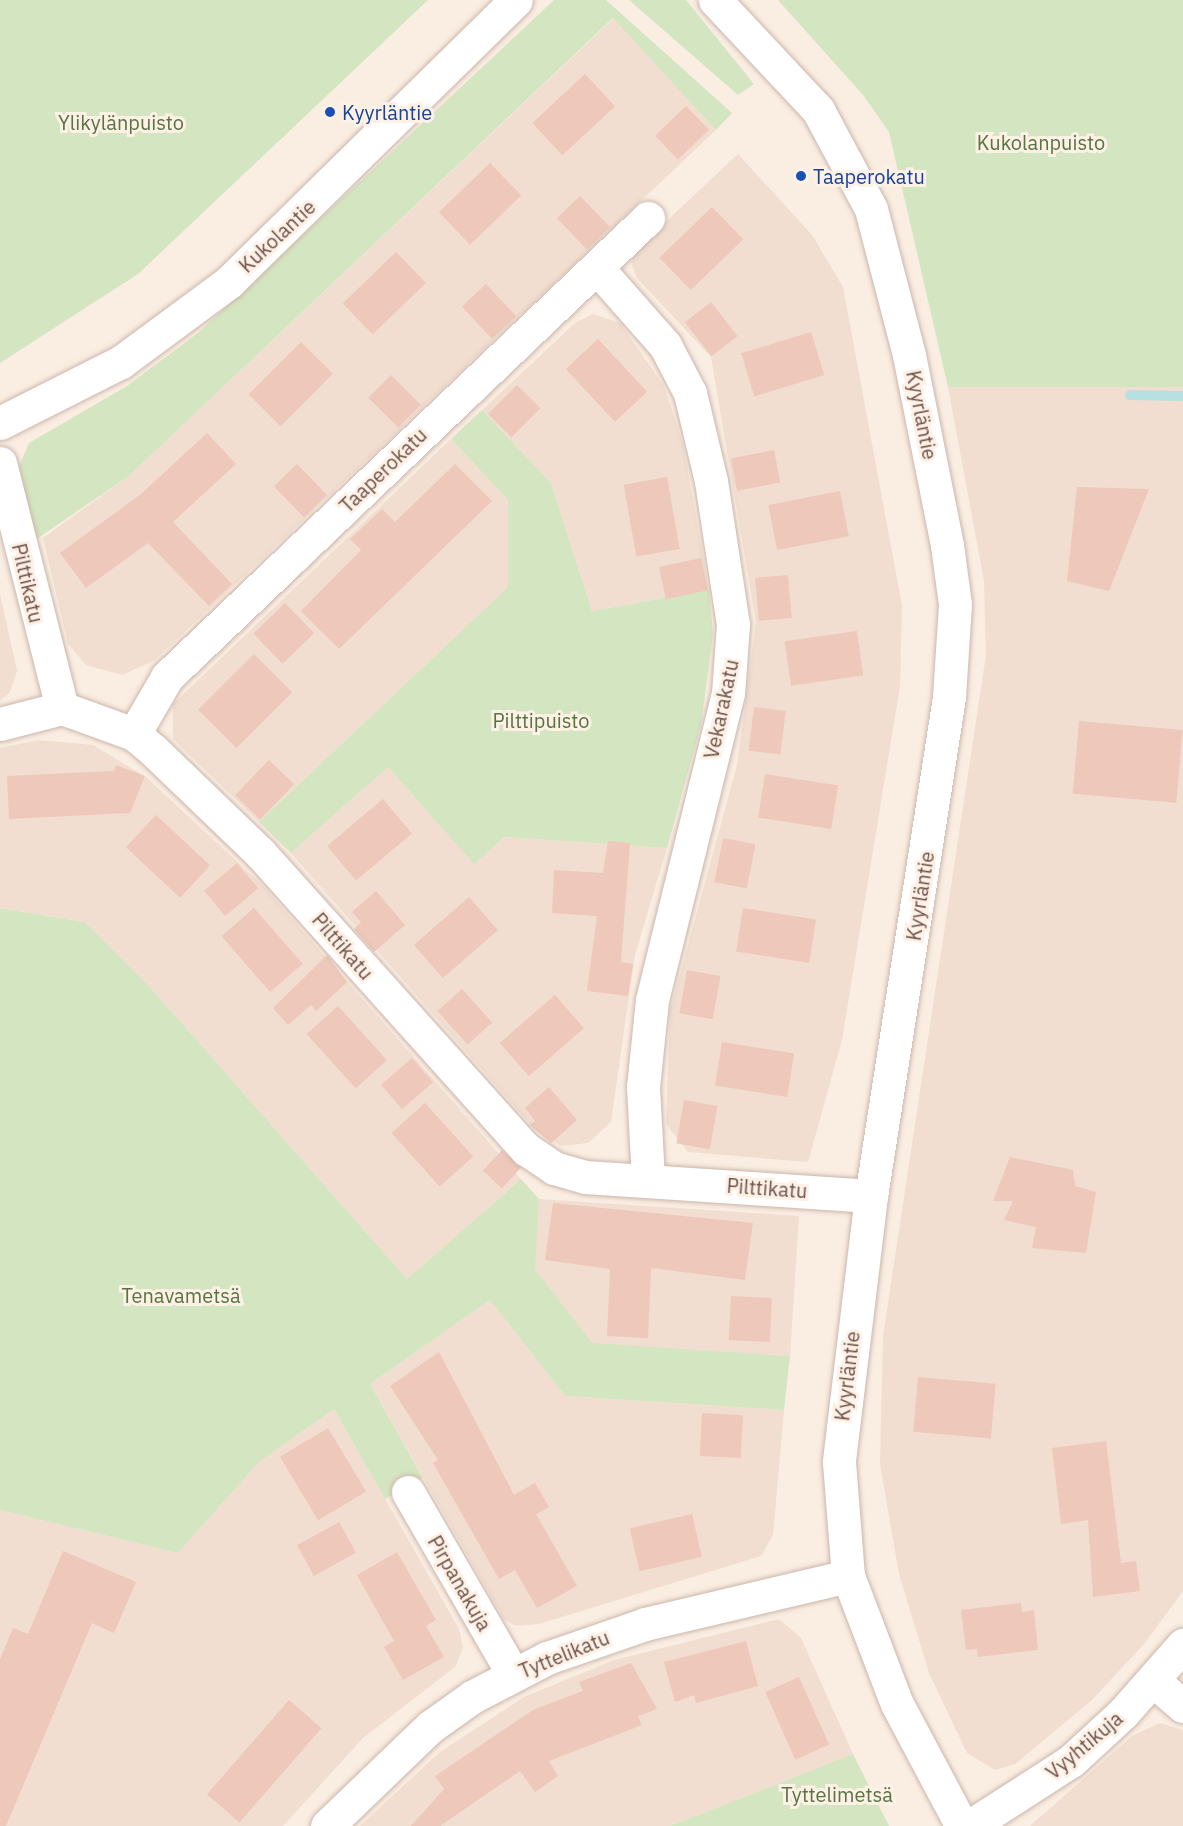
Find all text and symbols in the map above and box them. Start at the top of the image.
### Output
place label: Kyyrläntie [342,100,432,124]
marker: Kyyrläntie [323,105,337,119]
park label: Ylikylänpuisto [58,110,184,134]
park label: Kukolanpuisto [977,130,1105,154]
place label: Taaperokatu [813,164,925,188]
marker: Taaperokatu [794,169,808,183]
street label: Kukolantie [234,195,320,277]
street label: Kyyrläntie [902,368,942,462]
street label: Taaperokatu [334,422,432,518]
street label: Pilttikatu [7,541,49,625]
street label: Vekarakatu [699,657,743,761]
park label: Pilttipuisto [492,708,590,732]
street label: Kyyrläntie [901,850,939,942]
street label: Pilttikatu [307,908,379,984]
street label: Pilttikatu [726,1173,808,1203]
park label: Tenavametsä [121,1283,241,1307]
street label: Kyyrläntie [830,1330,864,1422]
street label: Pirpanakuja [423,1531,497,1635]
street label: Tyttelikatu [515,1625,613,1683]
street label: Vyyhtikuja [1041,1706,1127,1784]
park label: Tyttelimetsä [781,1782,893,1806]

